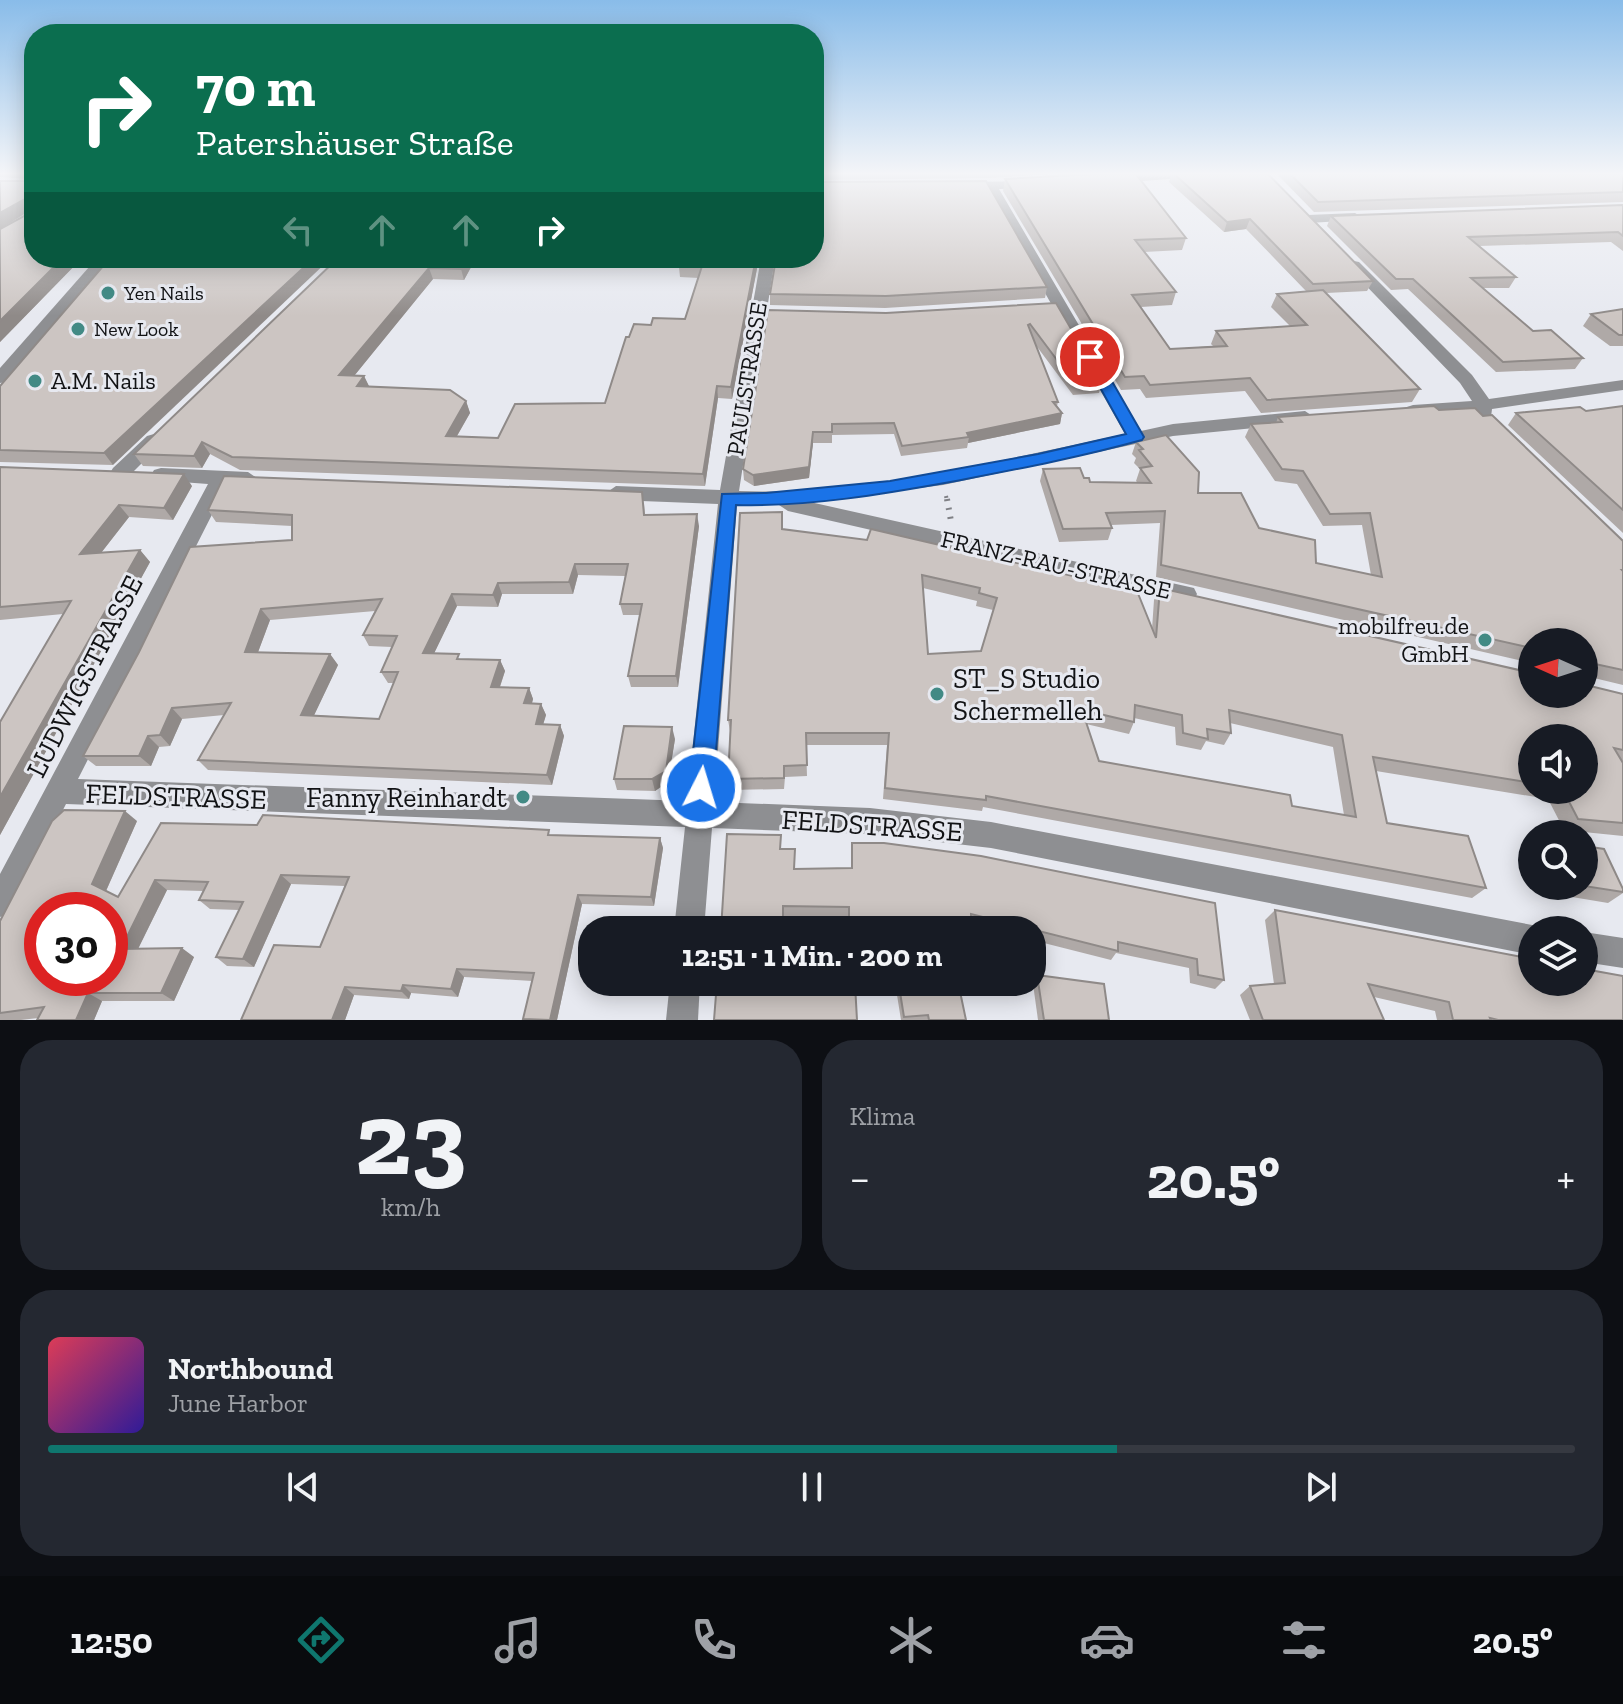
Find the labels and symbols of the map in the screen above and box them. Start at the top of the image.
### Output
place label: Yen Nails [123,281,204,305]
marker: Yen Nails [99,284,117,302]
street label: PAULSTRASSE [720,300,773,458]
place label: New Look [94,317,179,341]
marker: New Look [69,320,87,338]
pin [1056,323,1124,391]
place label: A.M. Nails [51,366,156,395]
marker: A.M. Nails [26,372,44,390]
street label: FRANZ-RAU-STRASSE [938,524,1174,605]
street label: LUDWIGSTRASSE [19,570,150,783]
place label: mobilfreu.de GmbH [1338,611,1469,668]
north arrow [1518,628,1598,708]
marker: mobilfreu.de GmbH [1476,631,1494,649]
place label: ST_S Studio Schermelleh [953,662,1103,727]
marker: ST_S Studio Schermelleh [928,685,946,703]
position arrow [659,746,743,830]
street label: FELDSTRASSE [85,777,267,816]
place label: Fanny Reinhardt [306,781,508,814]
marker: Fanny Reinhardt [514,788,532,806]
street label: FELDSTRASSE [780,803,963,848]
speed limit sign: 30 [24,892,128,996]

